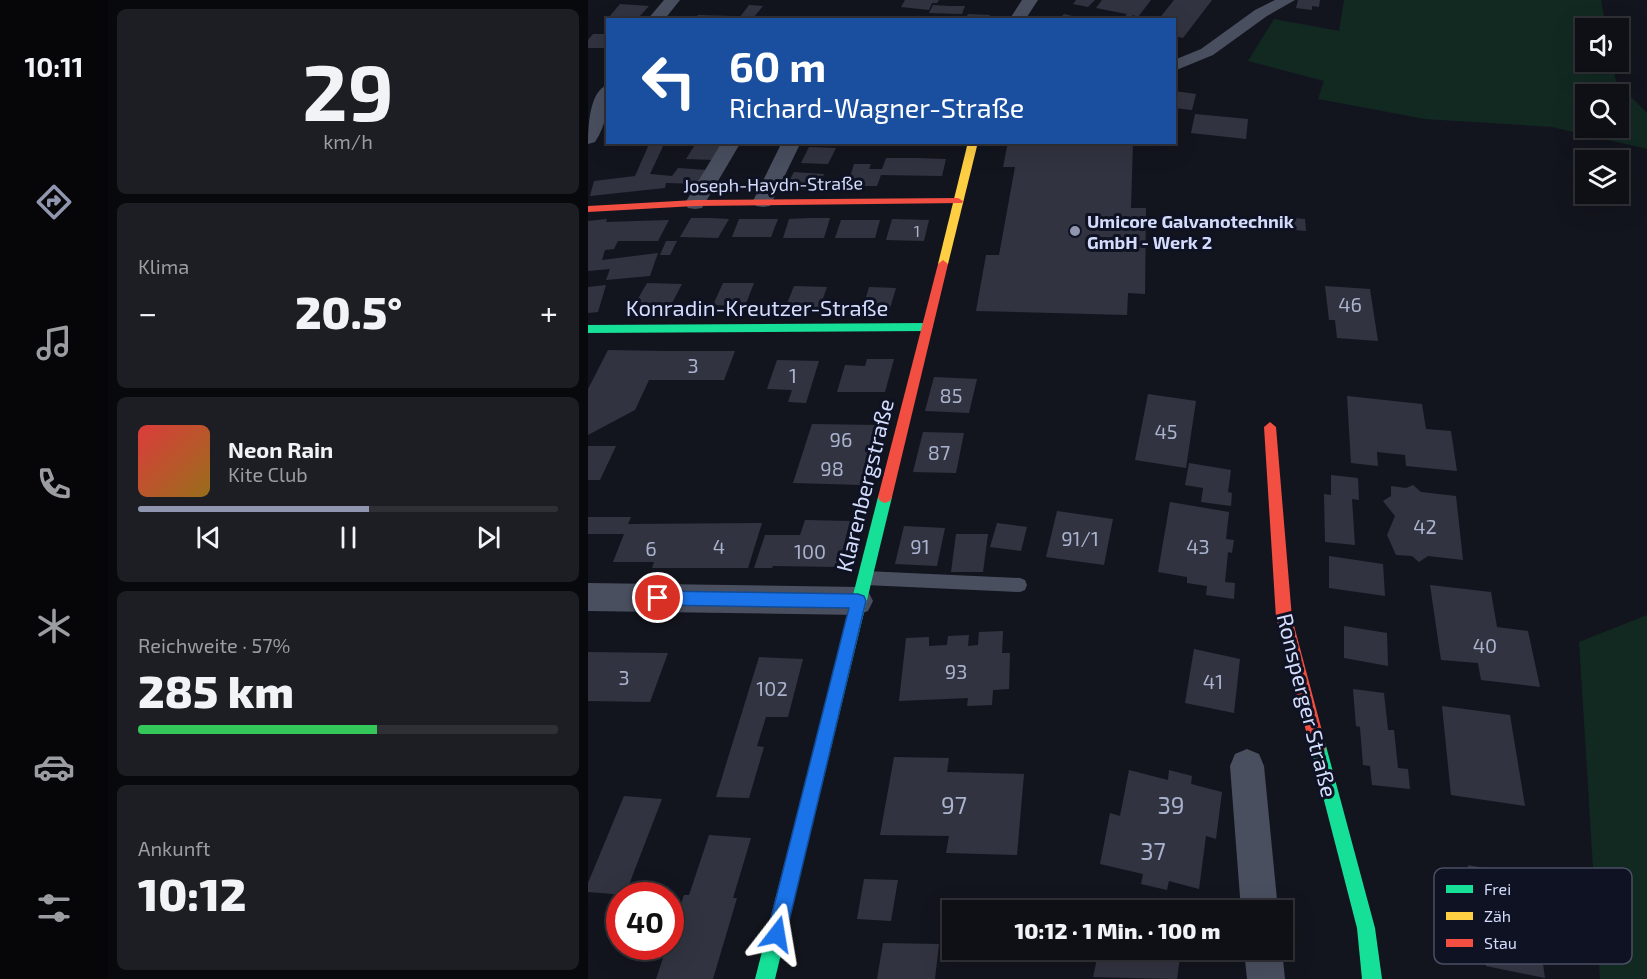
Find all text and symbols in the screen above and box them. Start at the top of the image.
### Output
map controls [1575,18,1629,204]
button: sound [1575,18,1629,72]
text: 60 m [729,40,826,90]
icon: left [630,42,708,120]
text: 29 [302,43,394,137]
text: 10:11 [25,50,83,82]
button: search [1575,84,1629,138]
text: Richard-Wagner-Straße [729,91,1024,123]
text: km/h [323,129,373,153]
button: layers [1575,150,1629,204]
street label: Joseph-Haydn-Straße [683,171,863,197]
icon: directions [33,181,75,223]
place label: Umicore Galvanotechnik GmbH - Werk 2 [1087,210,1294,253]
house number: 1 [914,221,920,240]
marker: Umicore Galvanotechnik GmbH - Werk 2 [1068,224,1082,238]
text: Klima [138,254,189,278]
text: 20.5° [295,284,402,338]
text: − [138,292,157,332]
text: + [540,292,558,332]
house number: 46 [1338,292,1362,316]
street label: Konradin-Kreutzer-Straße [626,294,888,320]
icon: music [33,322,75,364]
house number: 3 [687,353,699,377]
house number: 1 [789,363,797,387]
house number: 85 [940,383,962,407]
street label: Klarenbergstraße [830,396,898,574]
house number: 45 [1154,419,1178,443]
house number: 96 [830,427,852,451]
text: Neon Rain [228,436,333,462]
house number: 87 [928,440,950,464]
house number: 98 [820,456,844,480]
text: Kite Club [228,462,308,486]
icon: phone [33,463,75,505]
house number: 42 [1413,514,1437,538]
icon: previous [192,521,225,554]
icon: pause [332,521,365,554]
icon: next [472,521,505,554]
house number: 91/1 [1061,526,1099,550]
house number: 4 [713,534,725,558]
house number: 91 [910,534,930,558]
house number: 43 [1186,534,1210,558]
house number: 6 [645,536,657,560]
house number: 100 [794,539,826,563]
pin [632,572,683,623]
icon: arrive [641,581,674,614]
icon: climate [33,605,75,647]
street label: Ronsperger Straße [1273,610,1343,800]
text: Reichweite · 57% [138,633,290,657]
house number: 40 [1473,633,1497,657]
house number: 93 [945,659,967,683]
text: 285 km [138,663,294,717]
house number: 3 [618,665,630,689]
house number: 41 [1203,669,1223,693]
house number: 102 [756,676,788,700]
icon: car [33,746,75,788]
house number: 97 [941,790,967,819]
house number: 39 [1157,790,1185,819]
text: Ankunft [138,836,210,860]
house number: 37 [1140,836,1166,865]
text: 10:12 [138,866,246,920]
legend [1434,868,1632,964]
text: Frei [1484,879,1511,898]
speed limit sign: 40 [606,882,684,960]
icon: filters [33,887,75,929]
position arrow [745,902,809,966]
text: Zäh [1484,906,1511,925]
text: 10:12 · 1 Min. · 100 m [1014,917,1221,943]
text: Stau [1484,933,1517,952]

